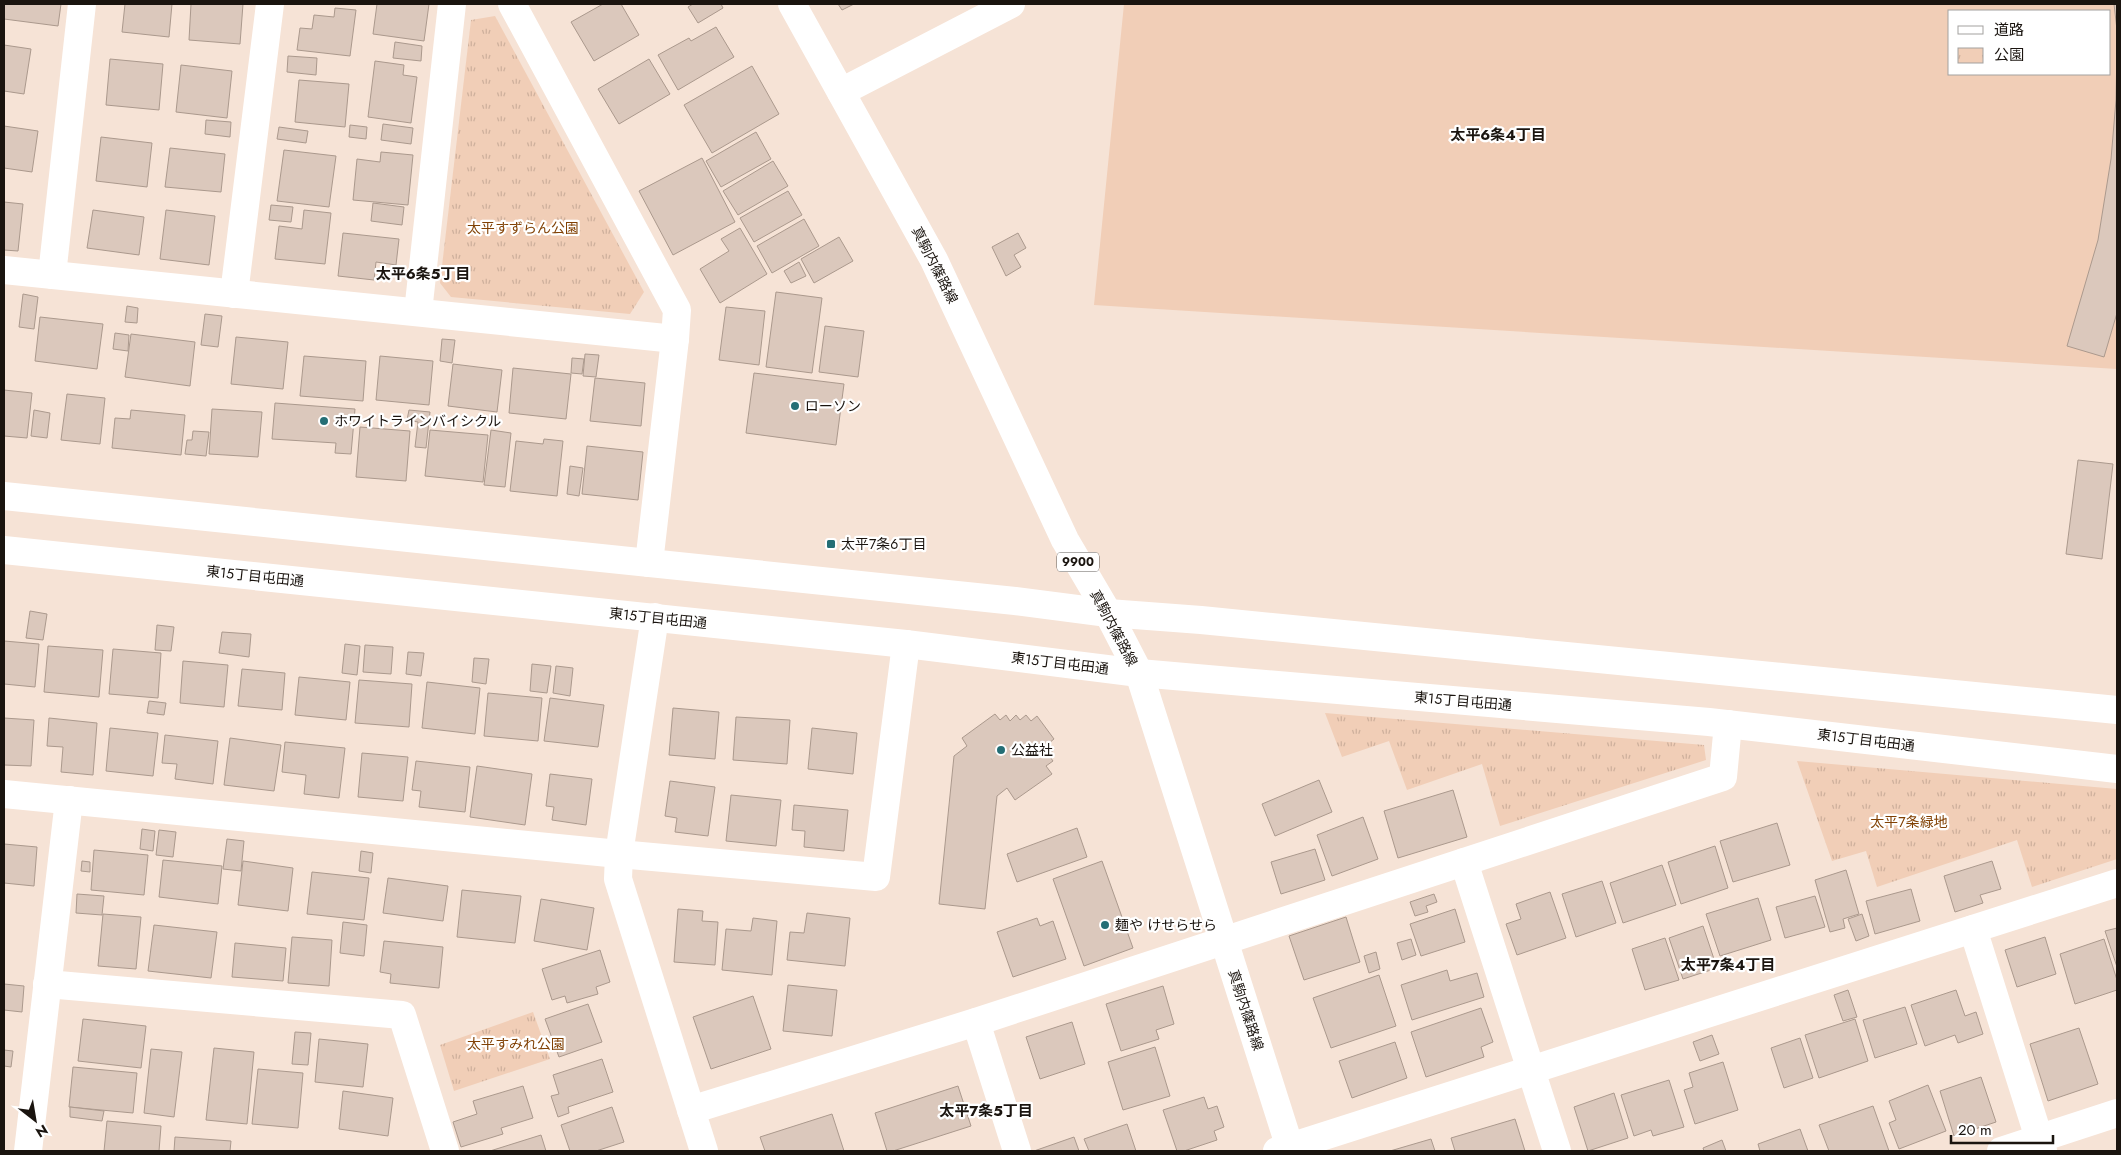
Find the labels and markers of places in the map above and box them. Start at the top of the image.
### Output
place label: ローソン [805,396,861,416]
marker: ローソン [789,400,801,412]
place label: ホワイトラインバイシクル [334,411,502,431]
marker: ホワイトラインバイシクル [318,415,330,427]
place label: 太平7条6丁目 [841,534,926,554]
marker: 太平7条6丁目 [825,538,837,550]
place label: 公益社 [1011,740,1053,760]
marker: 公益社 [995,744,1007,756]
place label: 麺や けせらせら [1115,915,1217,935]
marker: 麺や けせらせら [1099,919,1111,931]

